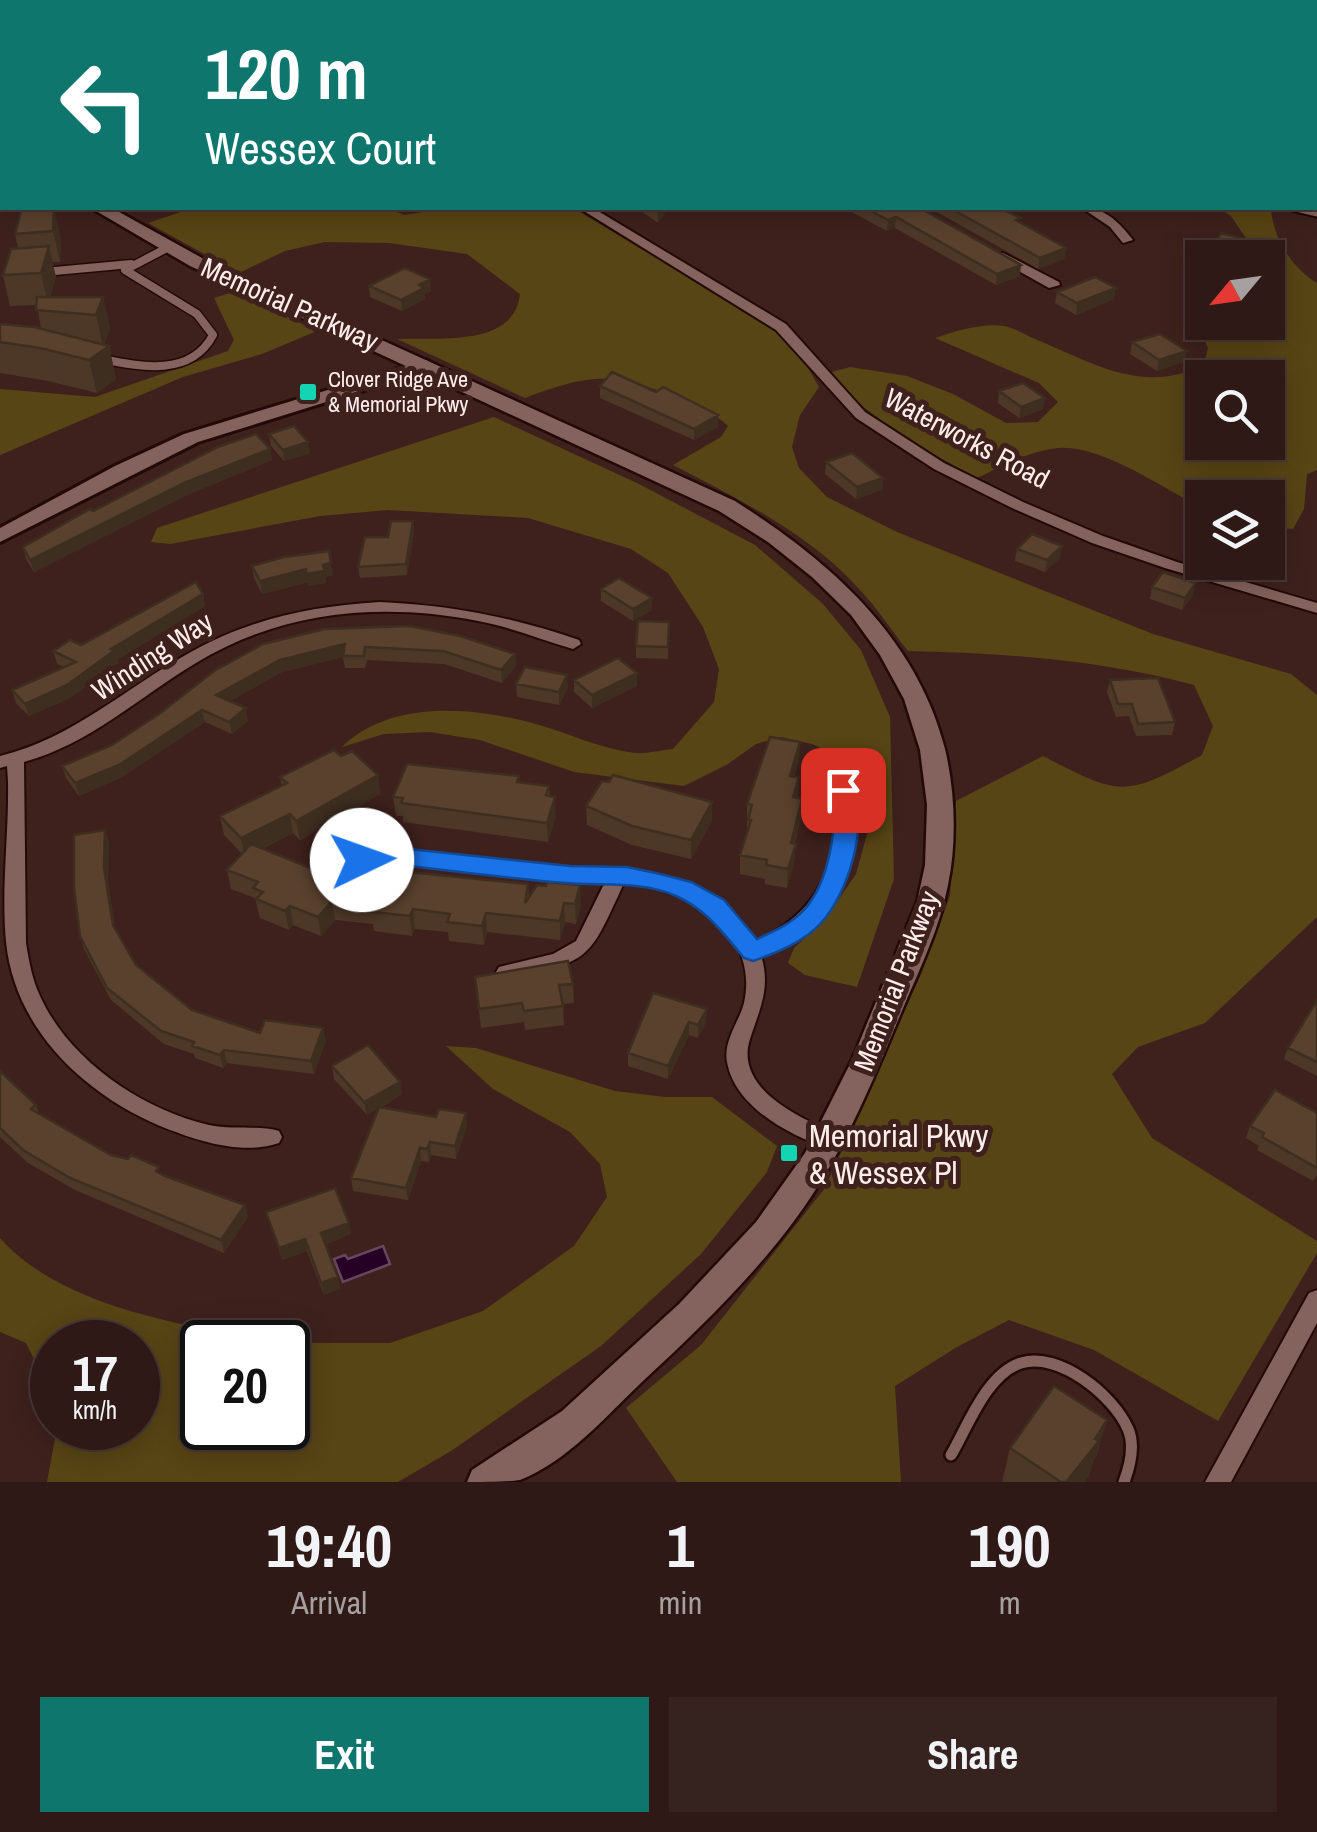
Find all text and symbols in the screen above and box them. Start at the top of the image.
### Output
text: 120 m [205,27,368,121]
icon: left [40,40,170,170]
text: Wessex Court [205,117,436,178]
north arrow [1185,240,1285,340]
map controls [1185,240,1285,580]
street label: Memorial Parkway [195,248,385,360]
button: search [1185,360,1285,460]
place label: Clover Ridge Ave & Memorial Pkwy [328,364,468,419]
street label: Waterworks Road [878,379,1056,497]
marker: Clover Ridge Ave & Memorial Pkwy [297,381,319,403]
button: layers [1185,480,1285,580]
street label: Winding Way [84,602,220,709]
pin [801,748,886,833]
icon: arrive [816,763,871,818]
position arrow [310,808,414,912]
street label: Memorial Parkway [844,885,948,1077]
place label: Memorial Pkwy & Wessex Pl [809,1114,988,1194]
marker: Memorial Pkwy & Wessex Pl [778,1142,800,1164]
speed limit sign: 20 [180,1320,310,1450]
text: 17 [72,1339,118,1407]
text: km/h [73,1393,117,1427]
text: 19:40 [266,1505,392,1586]
text: 1 [667,1505,694,1586]
text: 190 [969,1505,1051,1586]
text: Arrival [291,1581,367,1624]
text: min [658,1581,702,1624]
text: m [999,1581,1021,1624]
button: Exit [40,1697,649,1812]
button: Share [669,1697,1277,1812]

